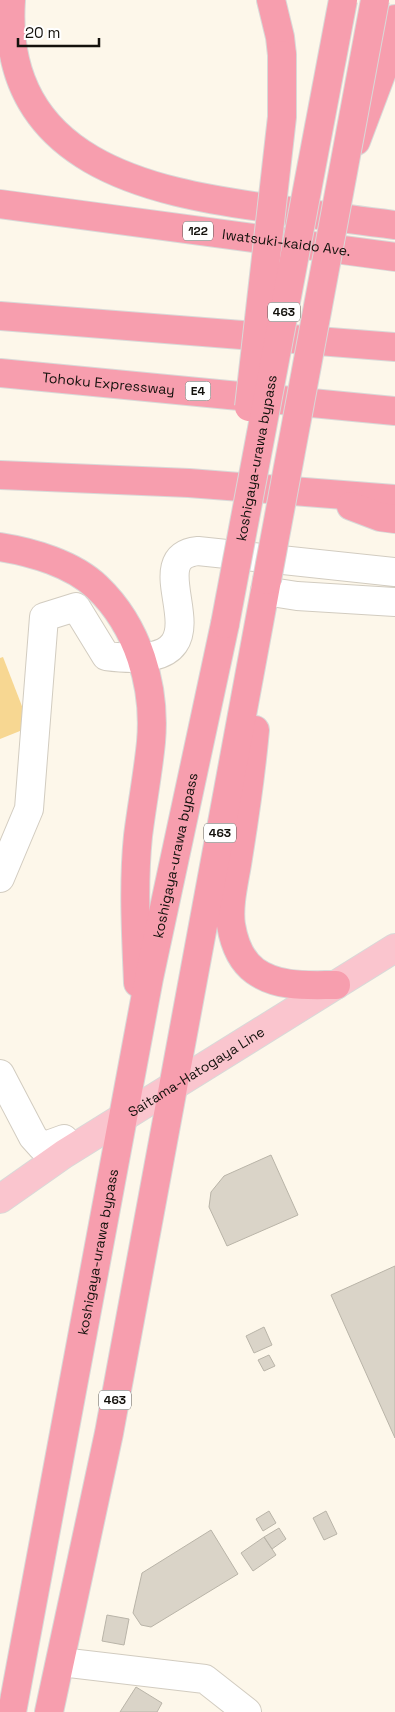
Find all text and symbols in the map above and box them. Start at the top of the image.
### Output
scale bar [18,15,99,47]
text: 20 m [25,23,60,42]
road number: 122 [183,222,213,240]
street label: Iwatsuki-kaido Ave. [221,225,352,260]
road number: 463 [268,302,300,322]
street label: Tohoku Expressway [41,368,176,399]
street label: koshigaya-urawa bypass [232,373,281,543]
road number: E4 [186,382,210,401]
street label: koshigaya-urawa bypass [149,771,202,940]
road number: 463 [204,824,236,842]
street label: Saitama-Hatogaya Line [125,1022,268,1121]
street label: koshigaya-urawa bypass [74,1167,122,1337]
road number: 463 [99,1390,131,1410]

